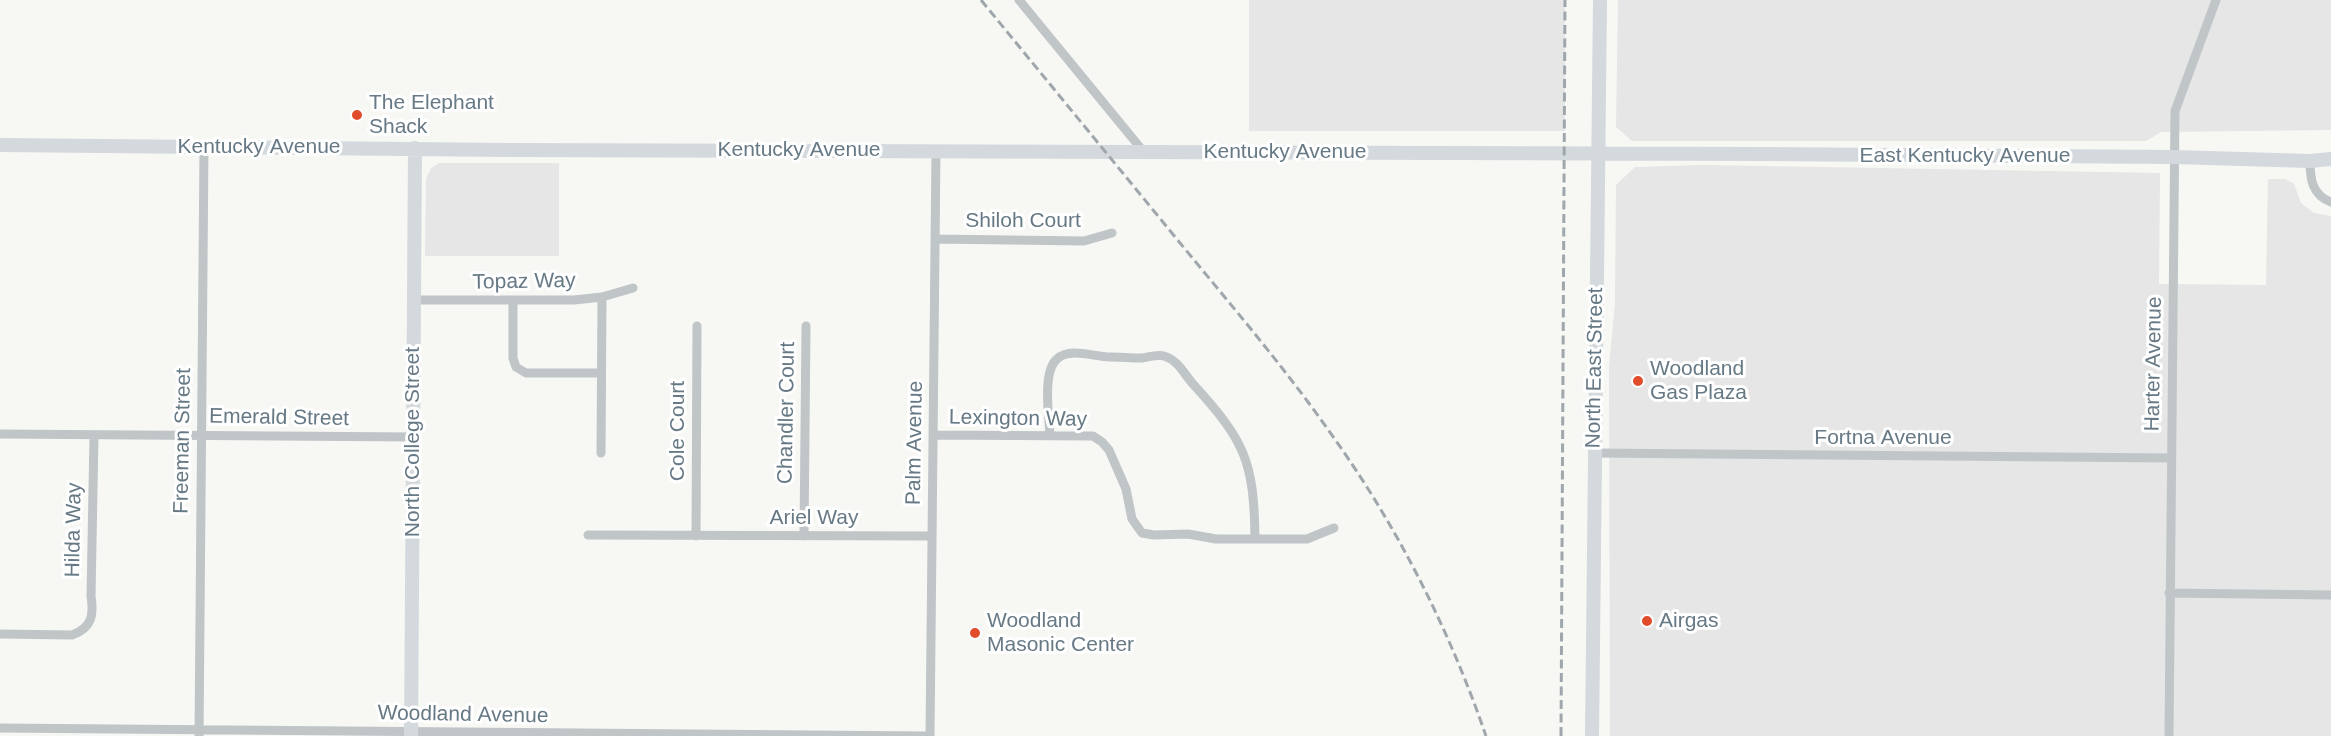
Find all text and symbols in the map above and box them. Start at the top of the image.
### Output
place label: The Elephant Shack [369,90,494,140]
marker: The Elephant Shack [350,108,364,122]
street label: Kentucky Avenue [177,134,341,160]
street label: Kentucky Avenue [717,137,881,163]
street label: Kentucky Avenue [1203,139,1367,165]
street label: East Kentucky Avenue [1860,143,2070,169]
street label: Shiloh Court [965,208,1081,234]
street label: Topaz Way [472,269,576,295]
street label: North East Street [1581,287,1609,449]
street label: Harter Avenue [2140,296,2168,432]
street label: Chandler Court [773,342,801,484]
street label: North College Street [400,347,426,537]
place label: Woodland Gas Plaza [1650,356,1747,406]
street label: Freeman Street [169,368,197,514]
marker: Woodland Gas Plaza [1631,374,1645,388]
street label: Cole Court [665,381,691,481]
street label: Palm Avenue [901,381,929,505]
street label: Emerald Street [209,404,349,432]
street label: Lexington Way [949,405,1087,433]
street label: Fortna Avenue [1814,425,1952,451]
street label: Hilda Way [61,482,87,578]
street label: Ariel Way [769,505,859,531]
place label: Woodland Masonic Center [987,608,1134,658]
place label: Airgas [1659,608,1719,634]
marker: Airgas [1640,614,1654,628]
marker: Woodland Masonic Center [968,626,982,640]
street label: Woodland Avenue [377,701,549,729]

